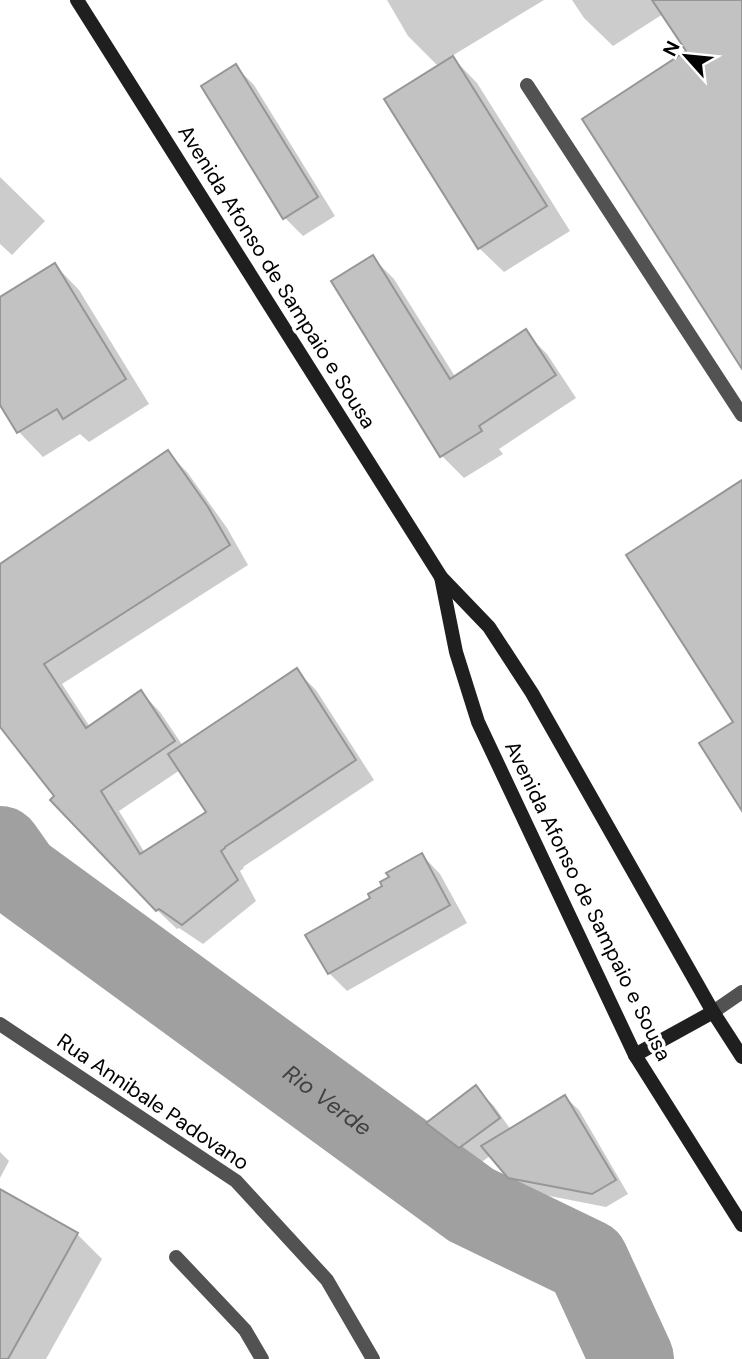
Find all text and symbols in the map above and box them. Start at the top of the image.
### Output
north arrow [651,21,721,91]
text: N [657,37,686,60]
street label: Avenida Afonso de Sampaio e Sousa [172,120,382,434]
street label: Avenida Afonso de Sampaio e Sousa [498,736,678,1066]
street label: Rua Annibale Padovano [51,1027,255,1177]
water label: Rio Verde [277,1058,378,1143]

